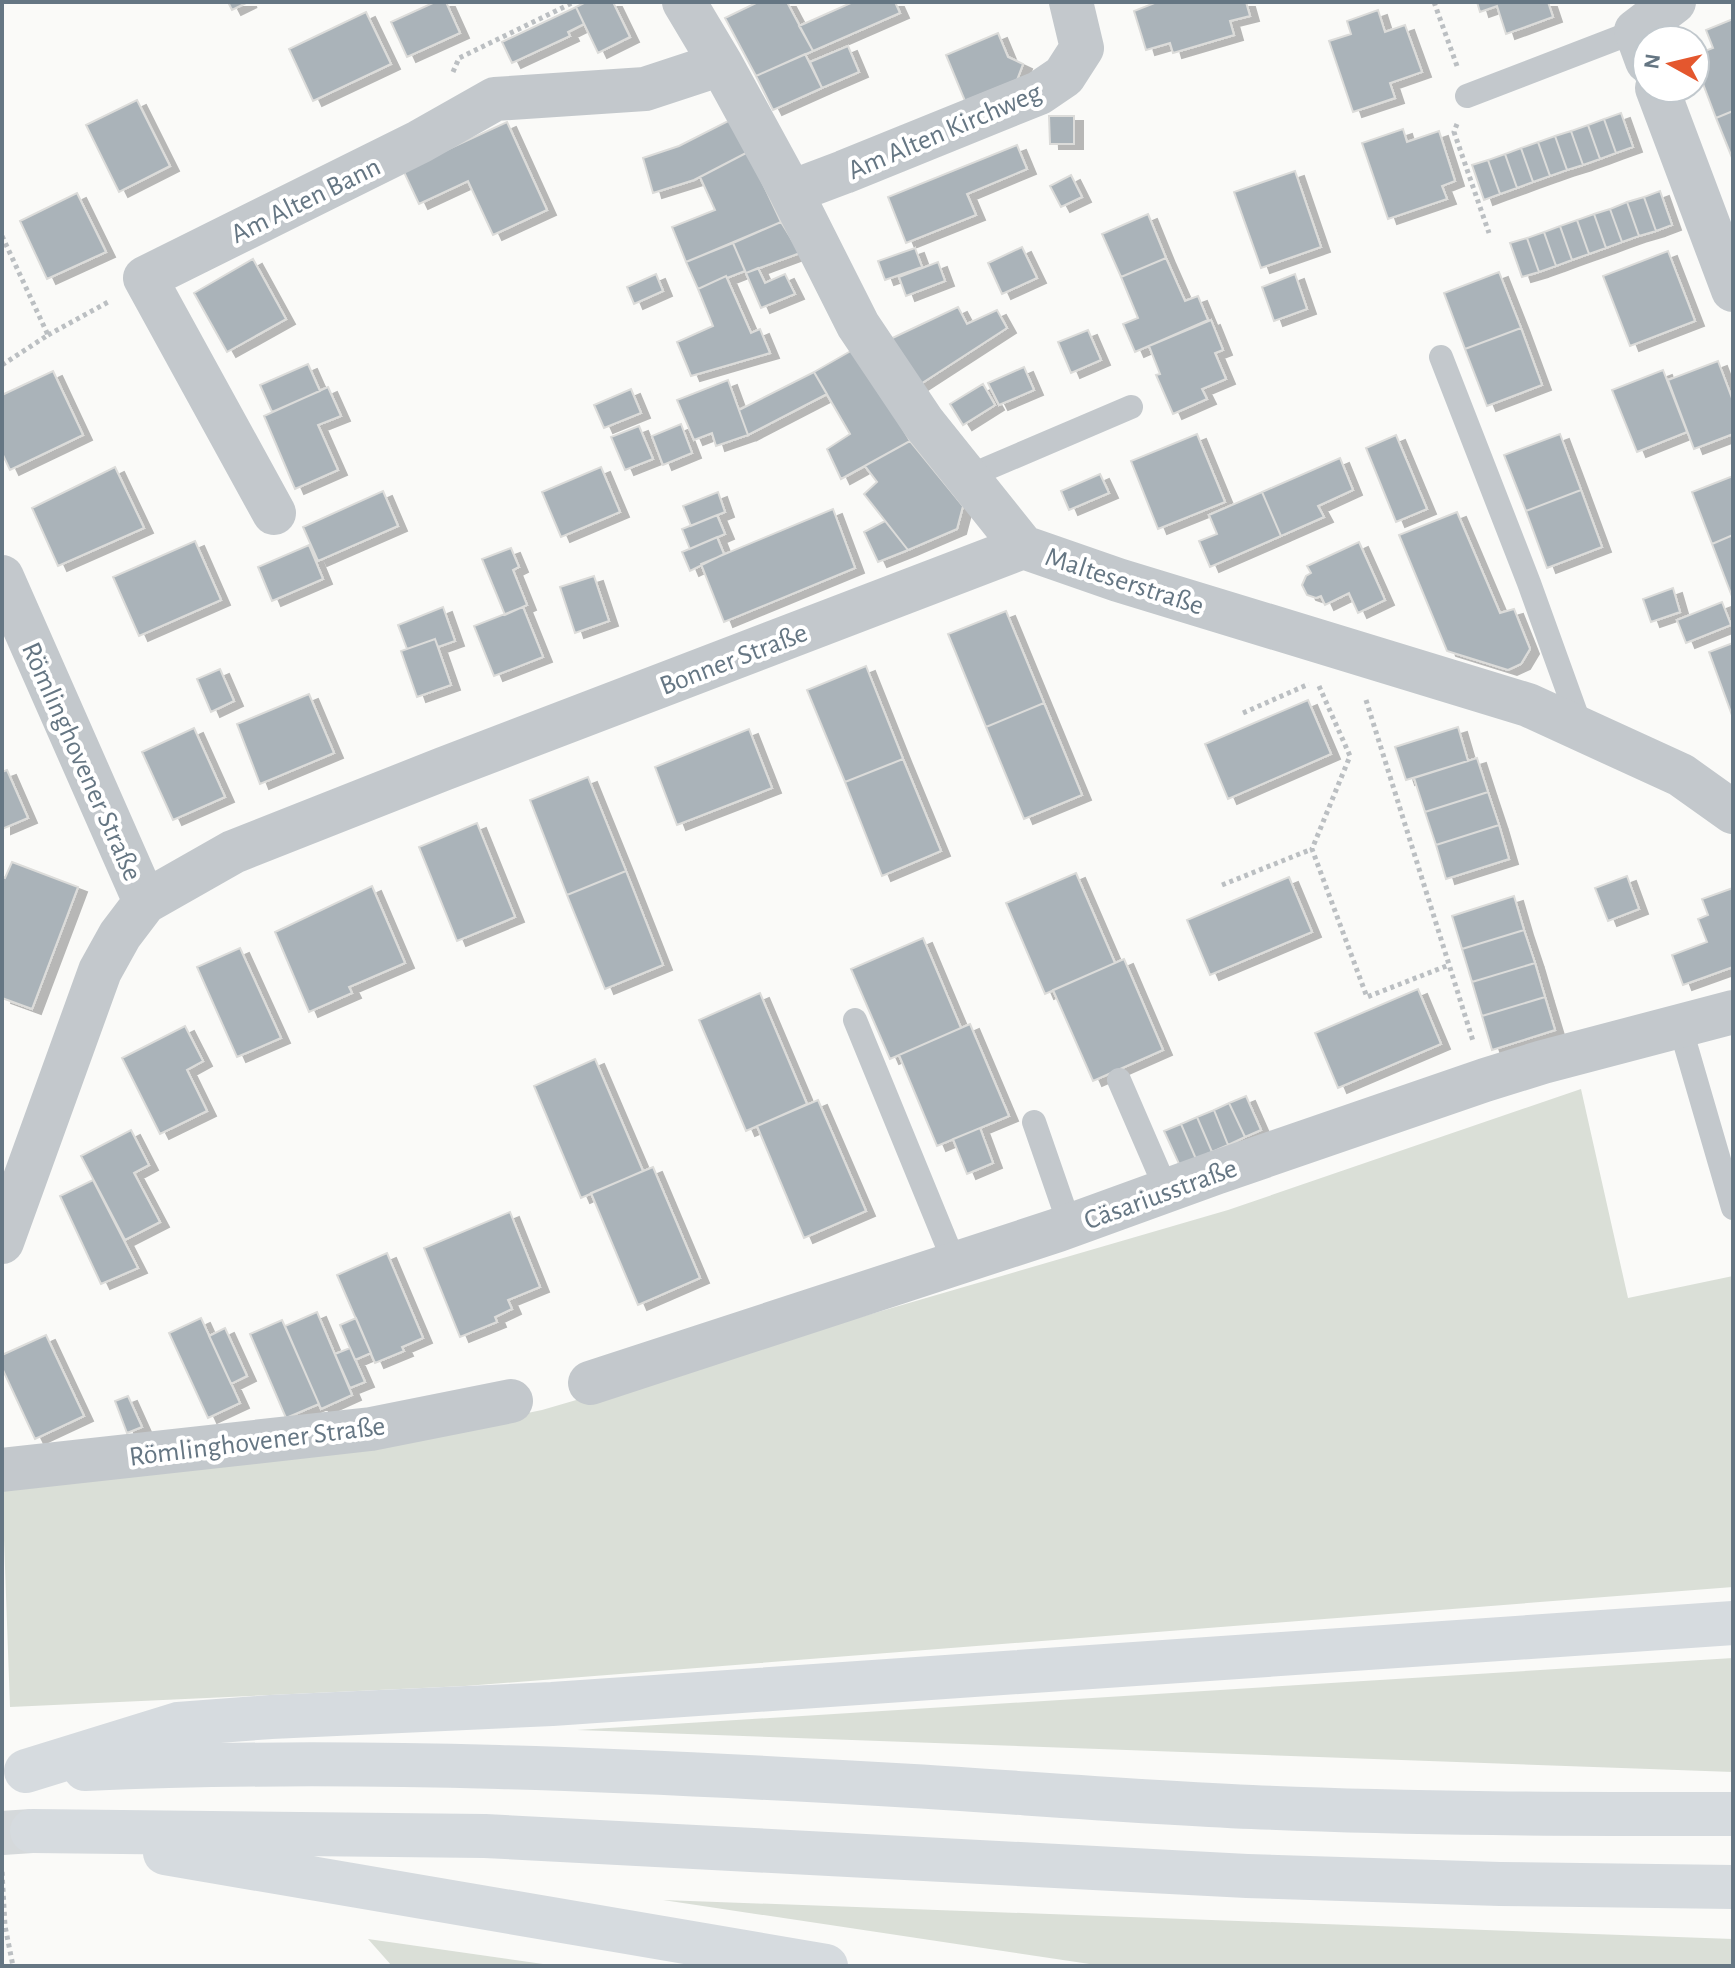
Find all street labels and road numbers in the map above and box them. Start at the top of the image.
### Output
street label: Am Alten Kirchweg [844,78,1046,185]
street label: Am Alten Bann [227,153,385,249]
street label: Malteserstraße [1042,543,1207,621]
street label: Bonner Straße [656,619,811,701]
street label: Römlinghovener Straße [16,638,146,885]
street label: Cäsariusstraße [1081,1154,1241,1235]
street label: Römlinghovener Straße [128,1412,387,1472]

